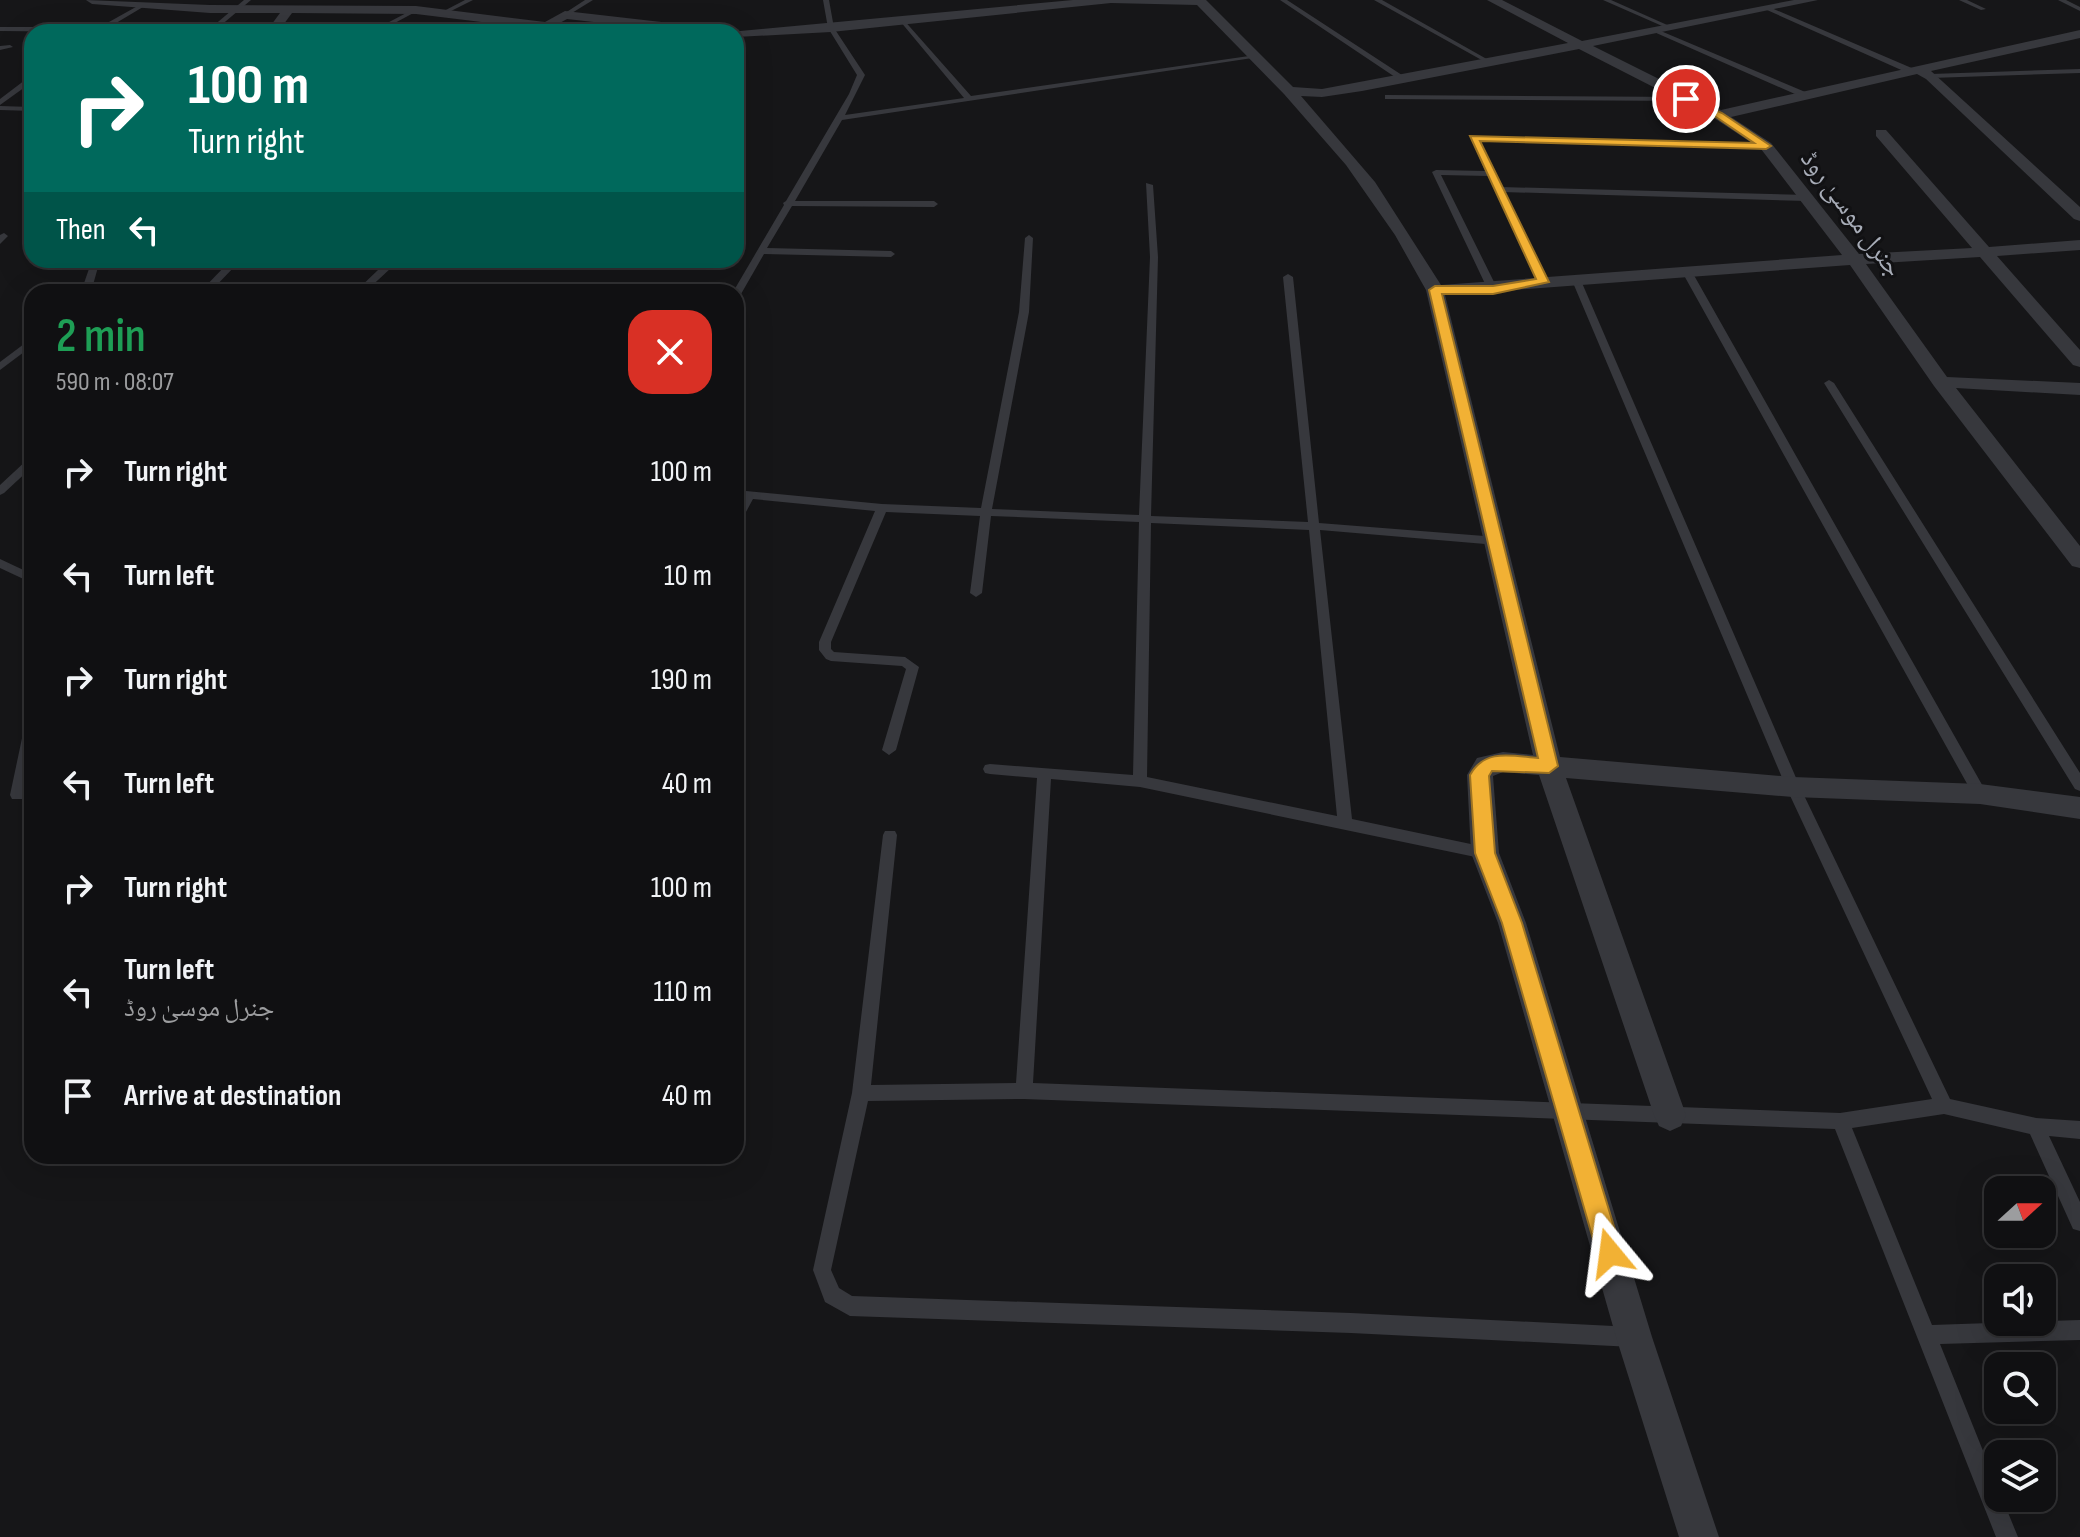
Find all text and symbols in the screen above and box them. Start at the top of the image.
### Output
text: 100 m [188,53,309,120]
icon: right [56,56,160,160]
pin [1652,65,1720,133]
icon: arrive [1664,77,1708,121]
text: Turn right [188,121,305,164]
street label: جنرل موسیٰ روڈ [1793,145,1909,283]
icon: left [122,208,166,252]
text: Then [56,212,106,248]
text: 2 min [56,308,146,365]
button: close [628,310,712,394]
text: 590 m · 08:07 [56,367,174,398]
icon: right [56,450,100,494]
text: Turn right [124,454,227,490]
text: 100 m [651,454,712,490]
icon: left [56,554,100,598]
text: Turn left [124,558,214,594]
text: 10 m [664,558,712,594]
icon: right [56,658,100,702]
text: Turn right [124,662,227,698]
text: 190 m [651,662,712,698]
icon: left [56,762,100,806]
text: Turn left [124,766,214,802]
text: 40 m [662,766,712,802]
icon: right [56,866,100,910]
text: Turn right [124,870,227,906]
text: 100 m [651,870,712,906]
text: Turn left [124,952,214,988]
icon: left [56,970,100,1014]
text: 110 m [654,974,712,1010]
text: جنرل موسیٰ روڈ [124,993,274,1024]
icon: arrive [56,1074,100,1118]
text: Arrive at destination [124,1078,341,1114]
text: 40 m [662,1078,712,1114]
north arrow [1984,1176,2056,1248]
map controls [1984,1176,2056,1512]
position arrow [1568,1211,1652,1295]
button: sound [1984,1264,2056,1336]
button: search [1984,1352,2056,1424]
button: layers [1984,1440,2056,1512]

